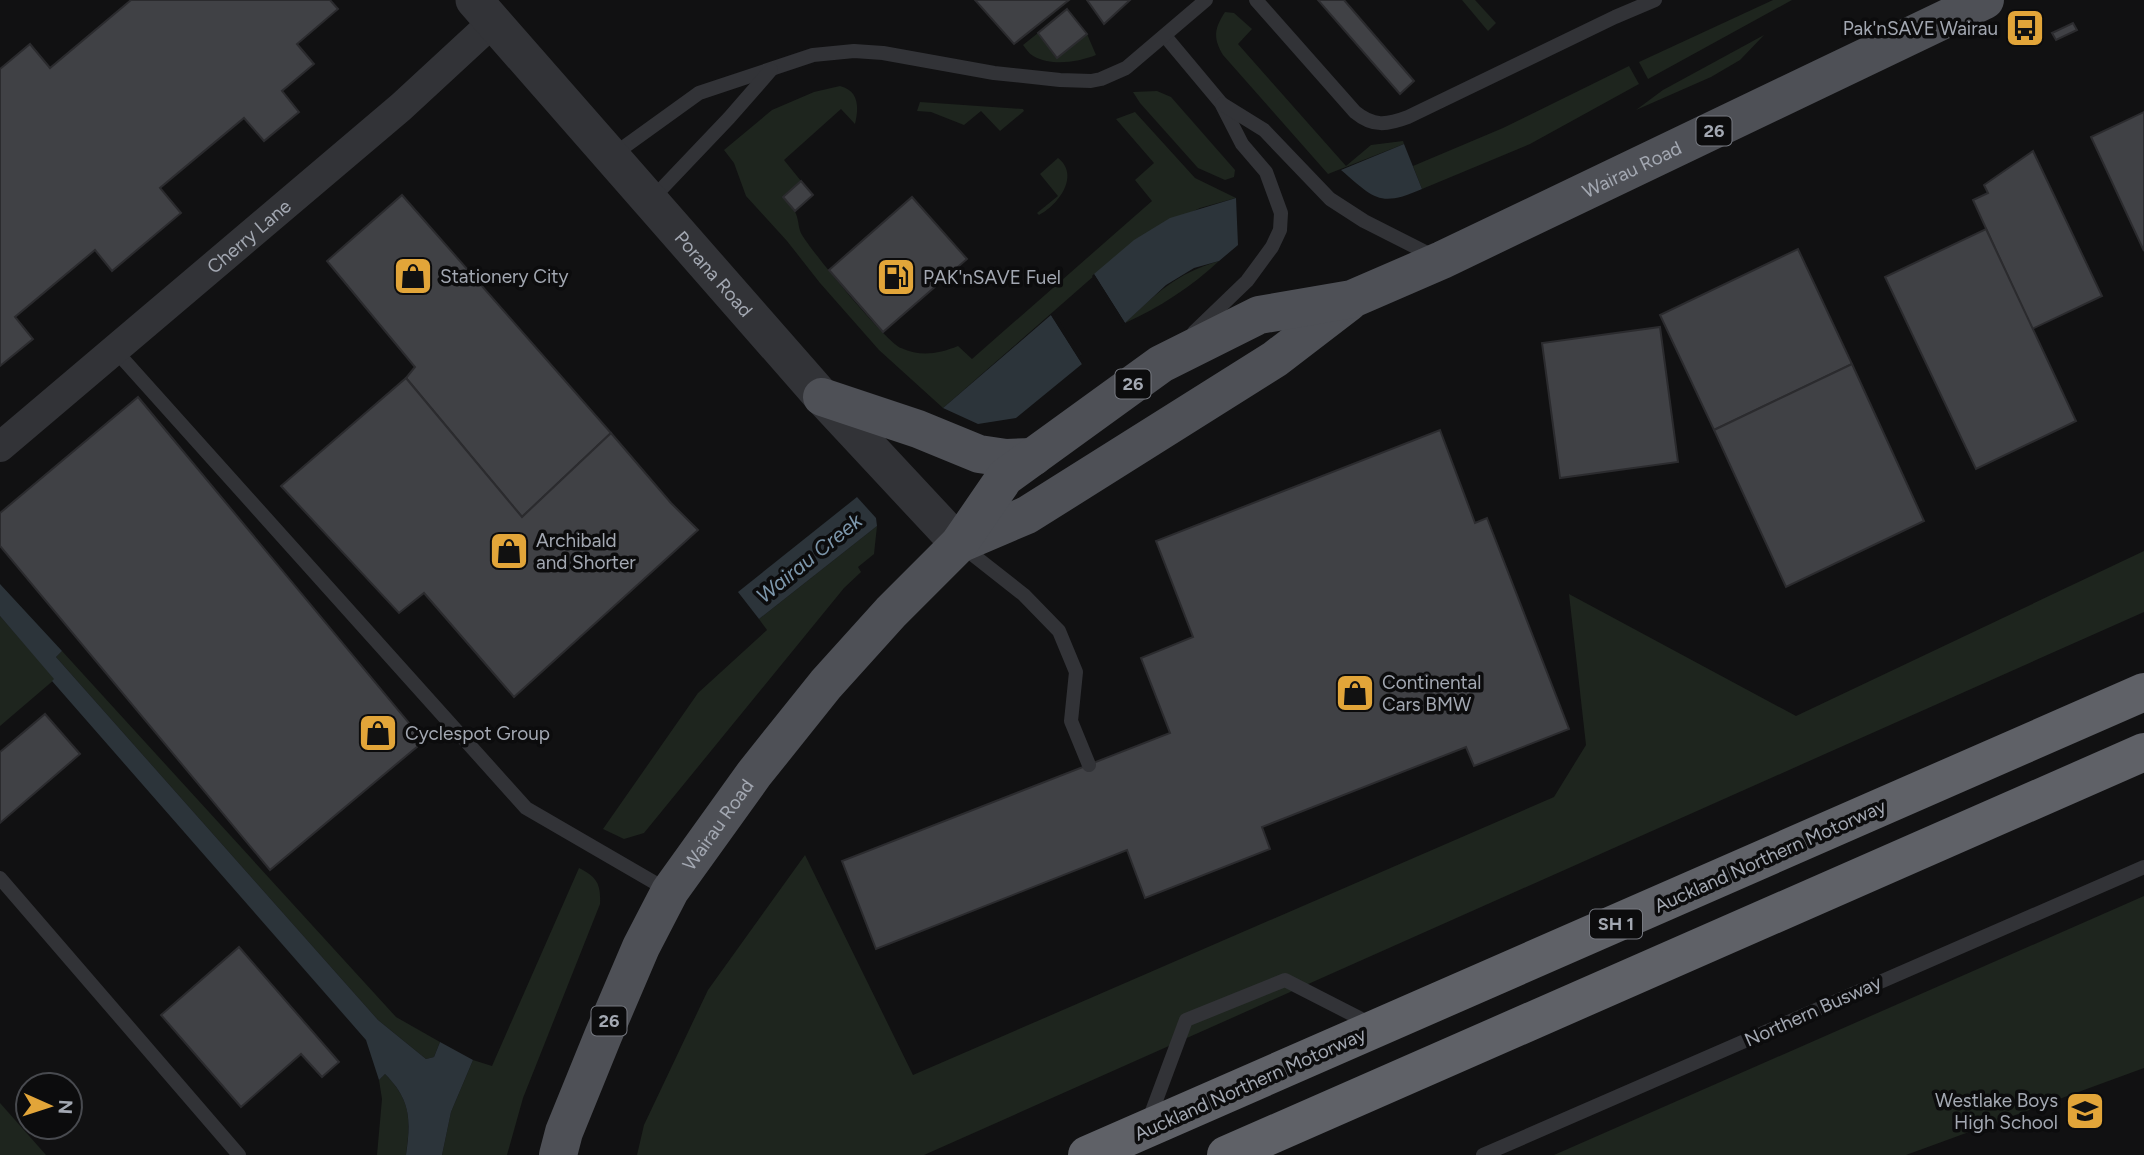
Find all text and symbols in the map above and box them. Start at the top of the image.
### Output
bus stop icon: Pak'nSAVE Wairau [2004,7,2046,49]
place label: Pak'nSAVE Wairau [1843,17,1998,40]
road number: 26 [1696,116,1732,146]
street label: Wairau Road [1579,136,1685,203]
street label: Cherry Lane [202,194,295,278]
street label: Porana Road [670,226,758,321]
shop icon: Stationery City [392,255,434,297]
fuel station icon: PAK'nSAVE Fuel [875,256,917,298]
place label: Stationery City [440,265,568,288]
place label: PAK'nSAVE Fuel [923,266,1061,289]
road number: 26 [1116,370,1150,398]
water label: Wairau Creek [751,507,867,608]
place label: Archibald and Shorter [536,529,636,574]
shop icon: Archibald and Shorter [488,530,530,572]
place label: Continental Cars BMW [1382,671,1482,716]
shop icon: Continental Cars BMW [1334,672,1376,714]
shop icon: Cyclespot Group [357,712,399,754]
place label: Cyclespot Group [405,722,550,745]
street label: Wairau Road [677,774,758,875]
street label: Auckland Northern Motorway [1651,794,1889,918]
road number: SH 1 [1590,909,1642,939]
street label: Northern Busway [1741,971,1885,1051]
road number: 26 [592,1006,626,1036]
street label: Auckland Northern Motorway [1131,1022,1369,1146]
north arrow [14,1071,84,1141]
place label: Westlake Boys High School [1935,1089,2058,1134]
school or university icon: Westlake Boys High School [2064,1090,2106,1132]
text: N [54,1099,77,1115]

